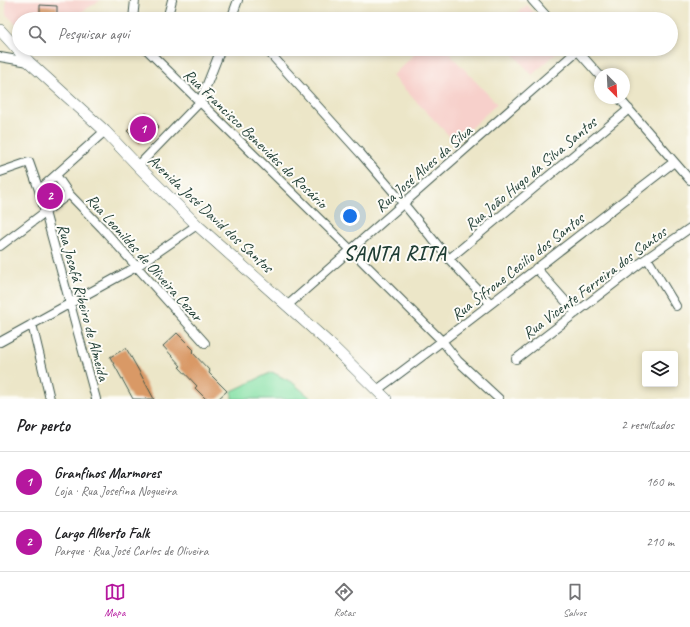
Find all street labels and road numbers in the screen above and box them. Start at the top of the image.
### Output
street label: Rua Francisco Benevides do Rosário [179,65,333,214]
street label: Rua João Hugo da Silva Santos [461,112,602,235]
street label: Rua José Alves da Silva [371,120,477,216]
street label: Avenida José David dos Santos [143,150,278,278]
street label: Rua Leonildes de Oliveira Cezar [82,190,208,327]
street label: Rua Sifrone Cecilio dos Santos [447,208,589,325]
street label: Rua Vicente Ferreira dos Santos [519,221,672,343]
street label: Rua Josafá Ribeiro de Almeida [52,222,114,384]

